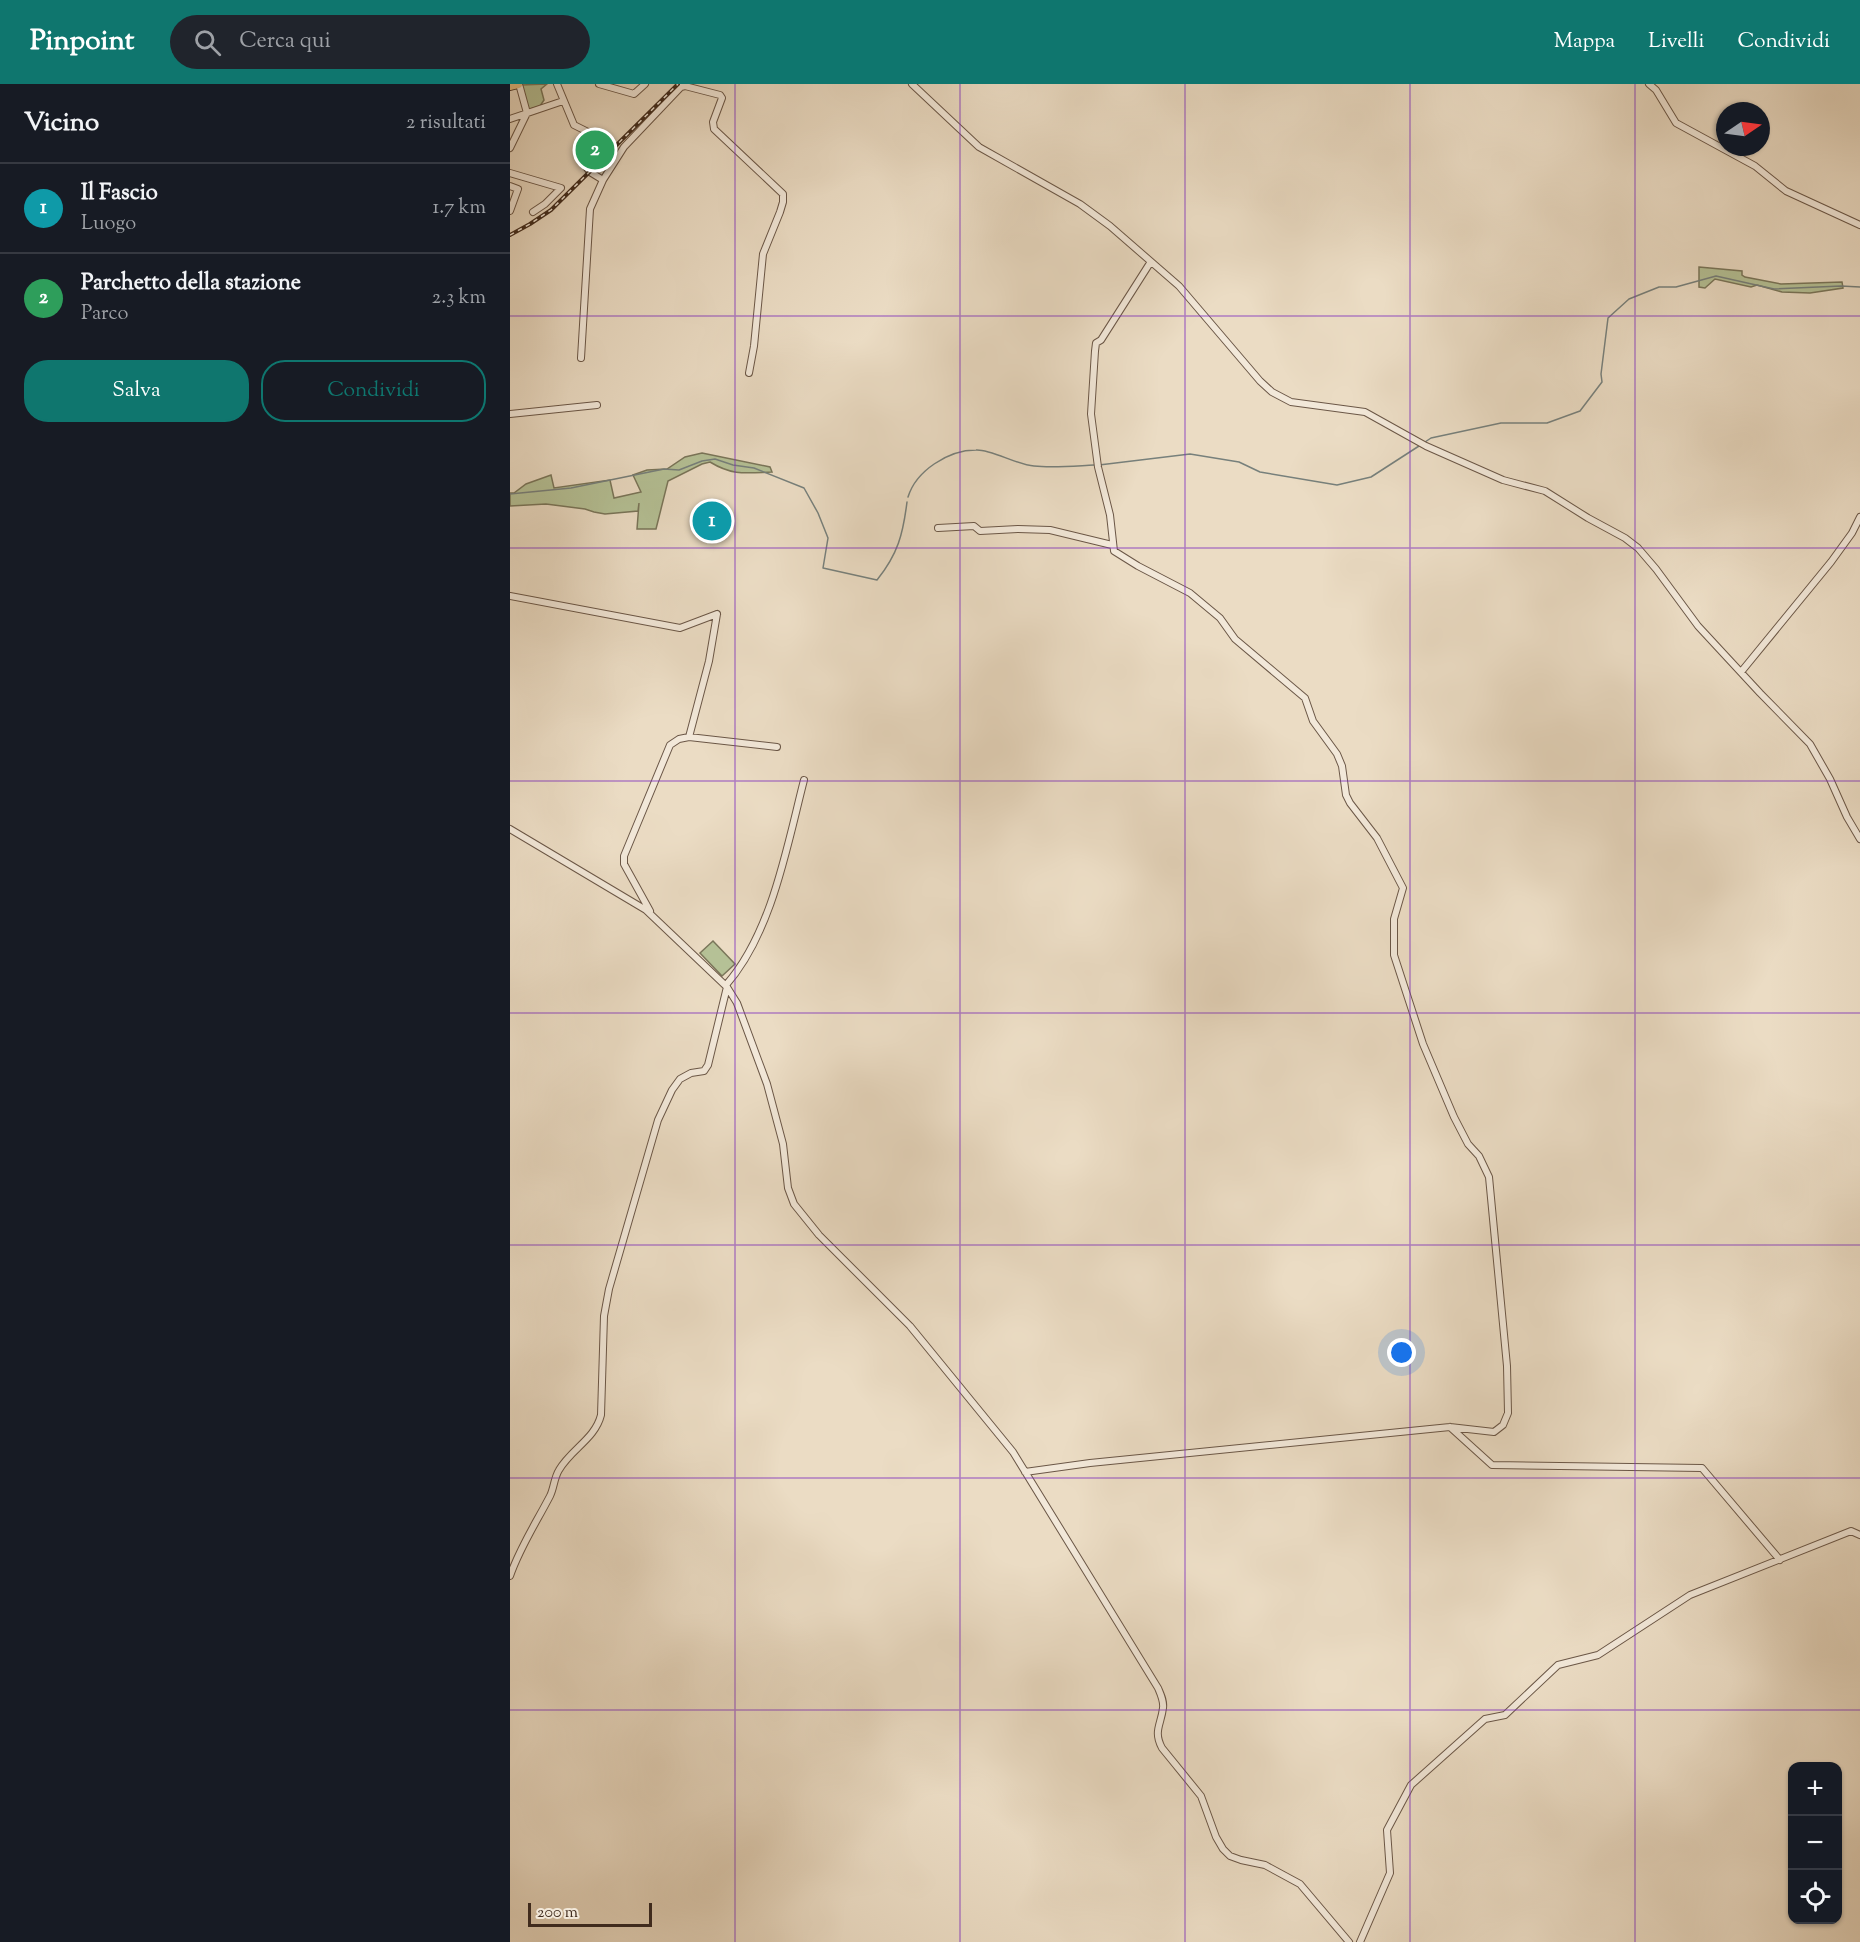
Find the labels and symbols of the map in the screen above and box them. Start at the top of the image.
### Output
north arrow [1716,102,1770,156]
pin: 2 [576,128,614,172]
pin: 1 [692,498,732,544]
your location [1387,1338,1416,1367]
scale bar [528,1900,652,1928]

